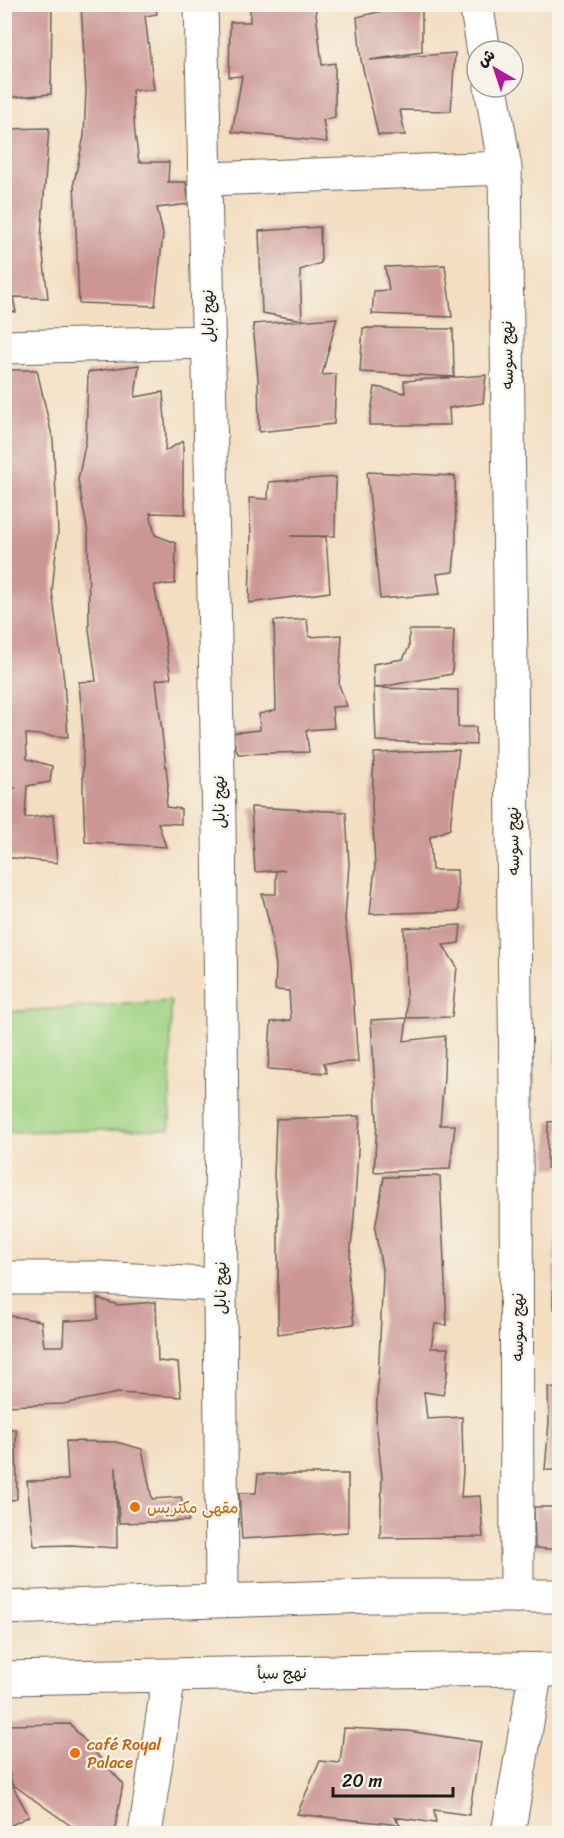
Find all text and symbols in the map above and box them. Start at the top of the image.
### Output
north arrow [465,39,525,99]
text: ش [470,41,502,75]
street label: نهج نابل [193,289,223,343]
street label: نهج سوسه [492,320,522,390]
street label: نهج نابل [204,775,234,829]
street label: نهج سوسه [498,806,528,876]
street label: نهج نابل [206,1261,235,1315]
street label: نهج سوسه [503,1293,532,1361]
place label: مقهى مكتريس [147,1493,238,1522]
marker: مقهى مكتريس [128,1500,142,1514]
street label: نهج سبأ [257,1658,307,1688]
place label: café Royal Palace [87,1730,161,1777]
marker: café Royal Palace [68,1746,82,1760]
scale bar [333,1760,453,1798]
text: 20 m [342,1765,382,1797]

